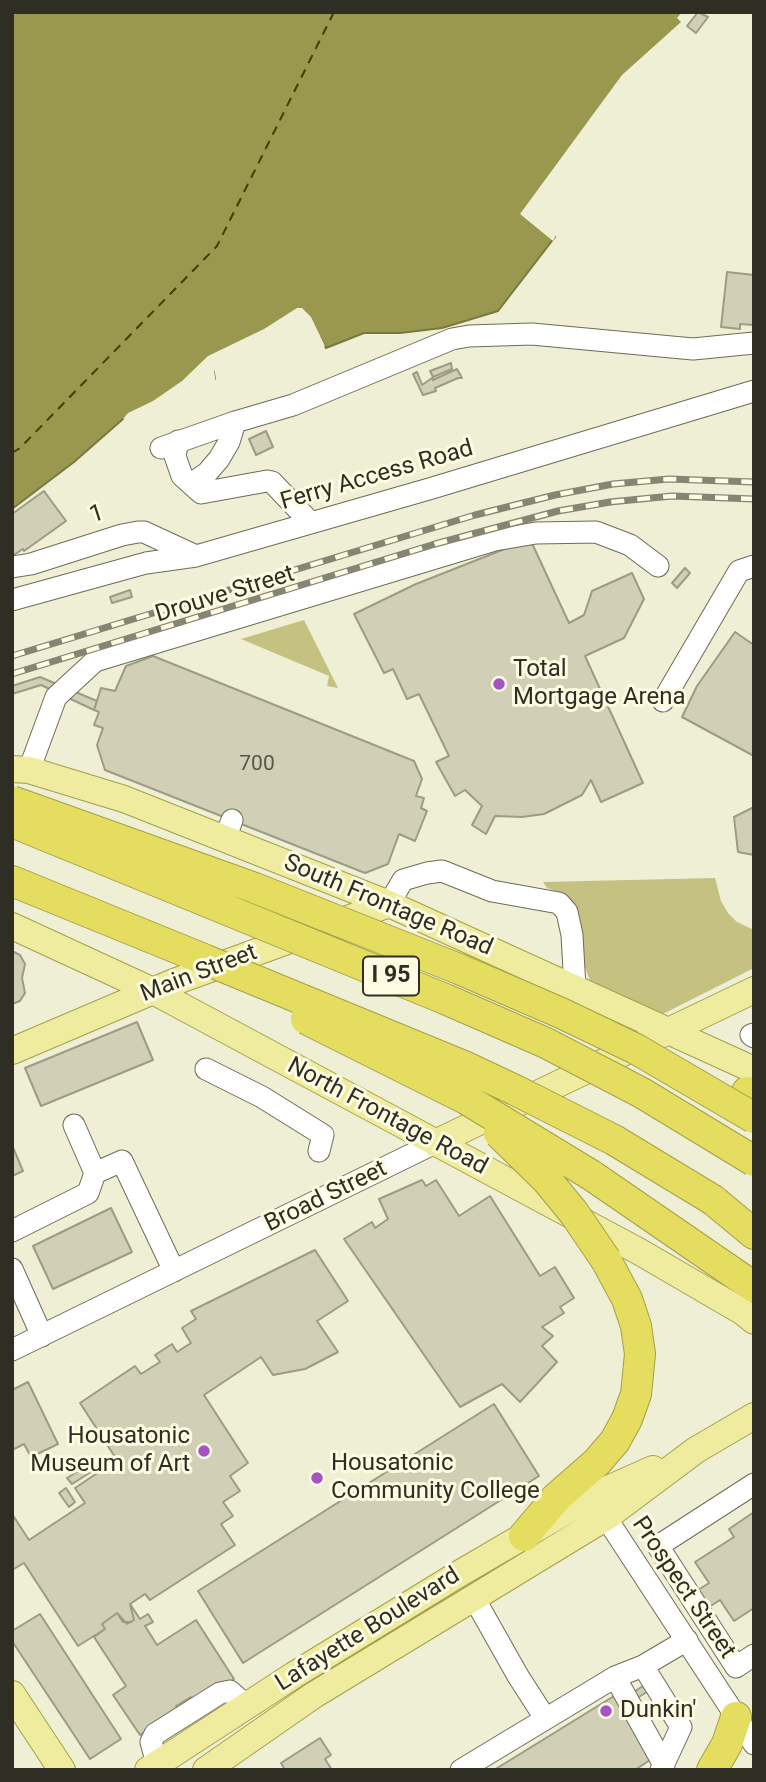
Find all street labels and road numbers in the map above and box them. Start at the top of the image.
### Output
street label: Ferry Access Road [277,435,477,517]
street label: 1 [86,499,108,531]
street label: Drouve Street [152,560,298,630]
street label: South Frontage Road [279,849,497,963]
street label: Main Street [137,939,261,1009]
road number: I 95 [363,956,419,995]
street label: North Frontage Road [282,1052,492,1182]
street label: Broad Street [260,1155,392,1239]
street label: Prospect Street [625,1512,741,1664]
street label: Lafayette Boulevard [271,1562,465,1698]

